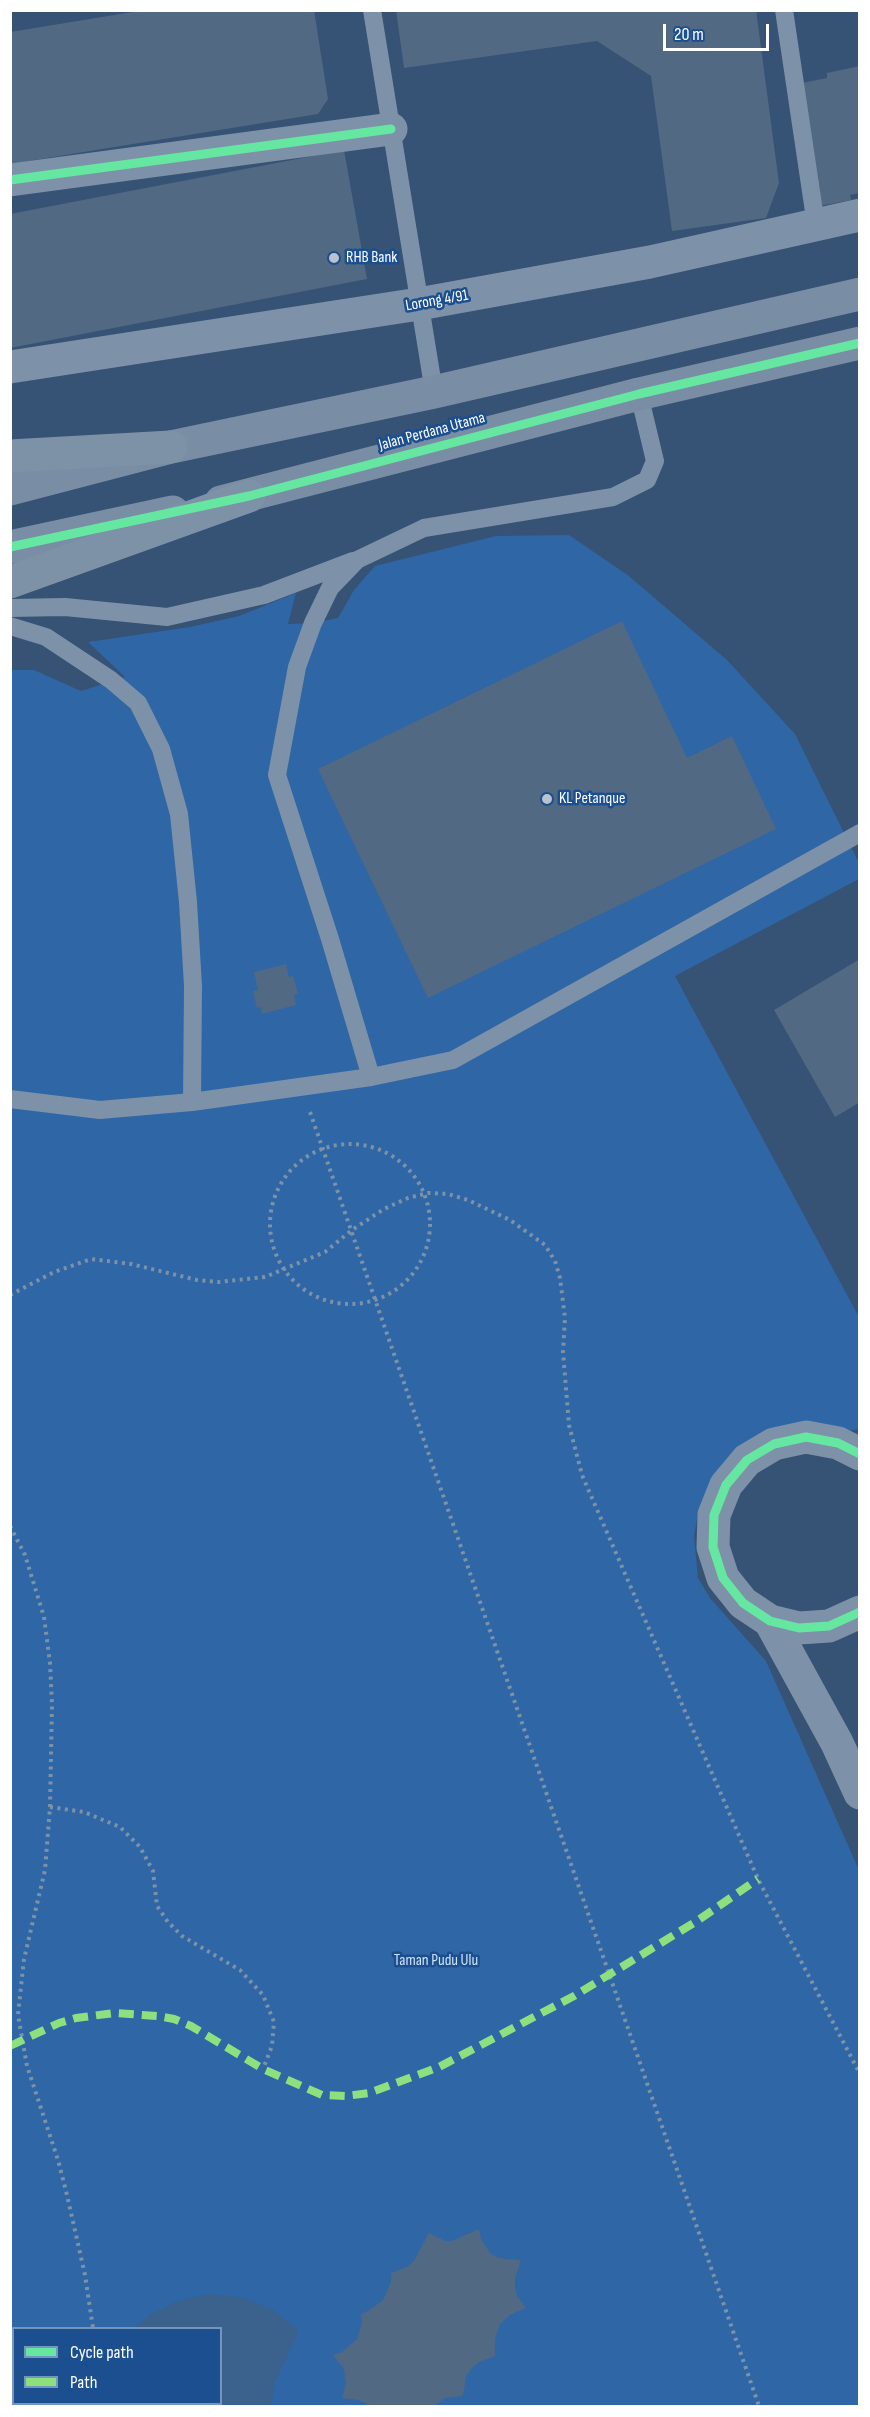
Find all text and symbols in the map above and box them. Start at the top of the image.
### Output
scale bar [666,12,772,50]
text: 20 m [674,24,704,45]
place label: RHB Bank [346,248,397,268]
marker: RHB Bank [327,251,341,265]
street label: Lorong 4/91 [404,286,470,316]
street label: Jalan Perdana Utama [377,409,487,455]
place label: KL Petanque [559,789,625,809]
marker: KL Petanque [540,792,554,806]
park label: Taman Pudu Ulu [394,1951,478,1971]
legend [12,2327,222,2405]
text: Cycle path [70,2342,134,2363]
text: Path [70,2372,98,2393]

